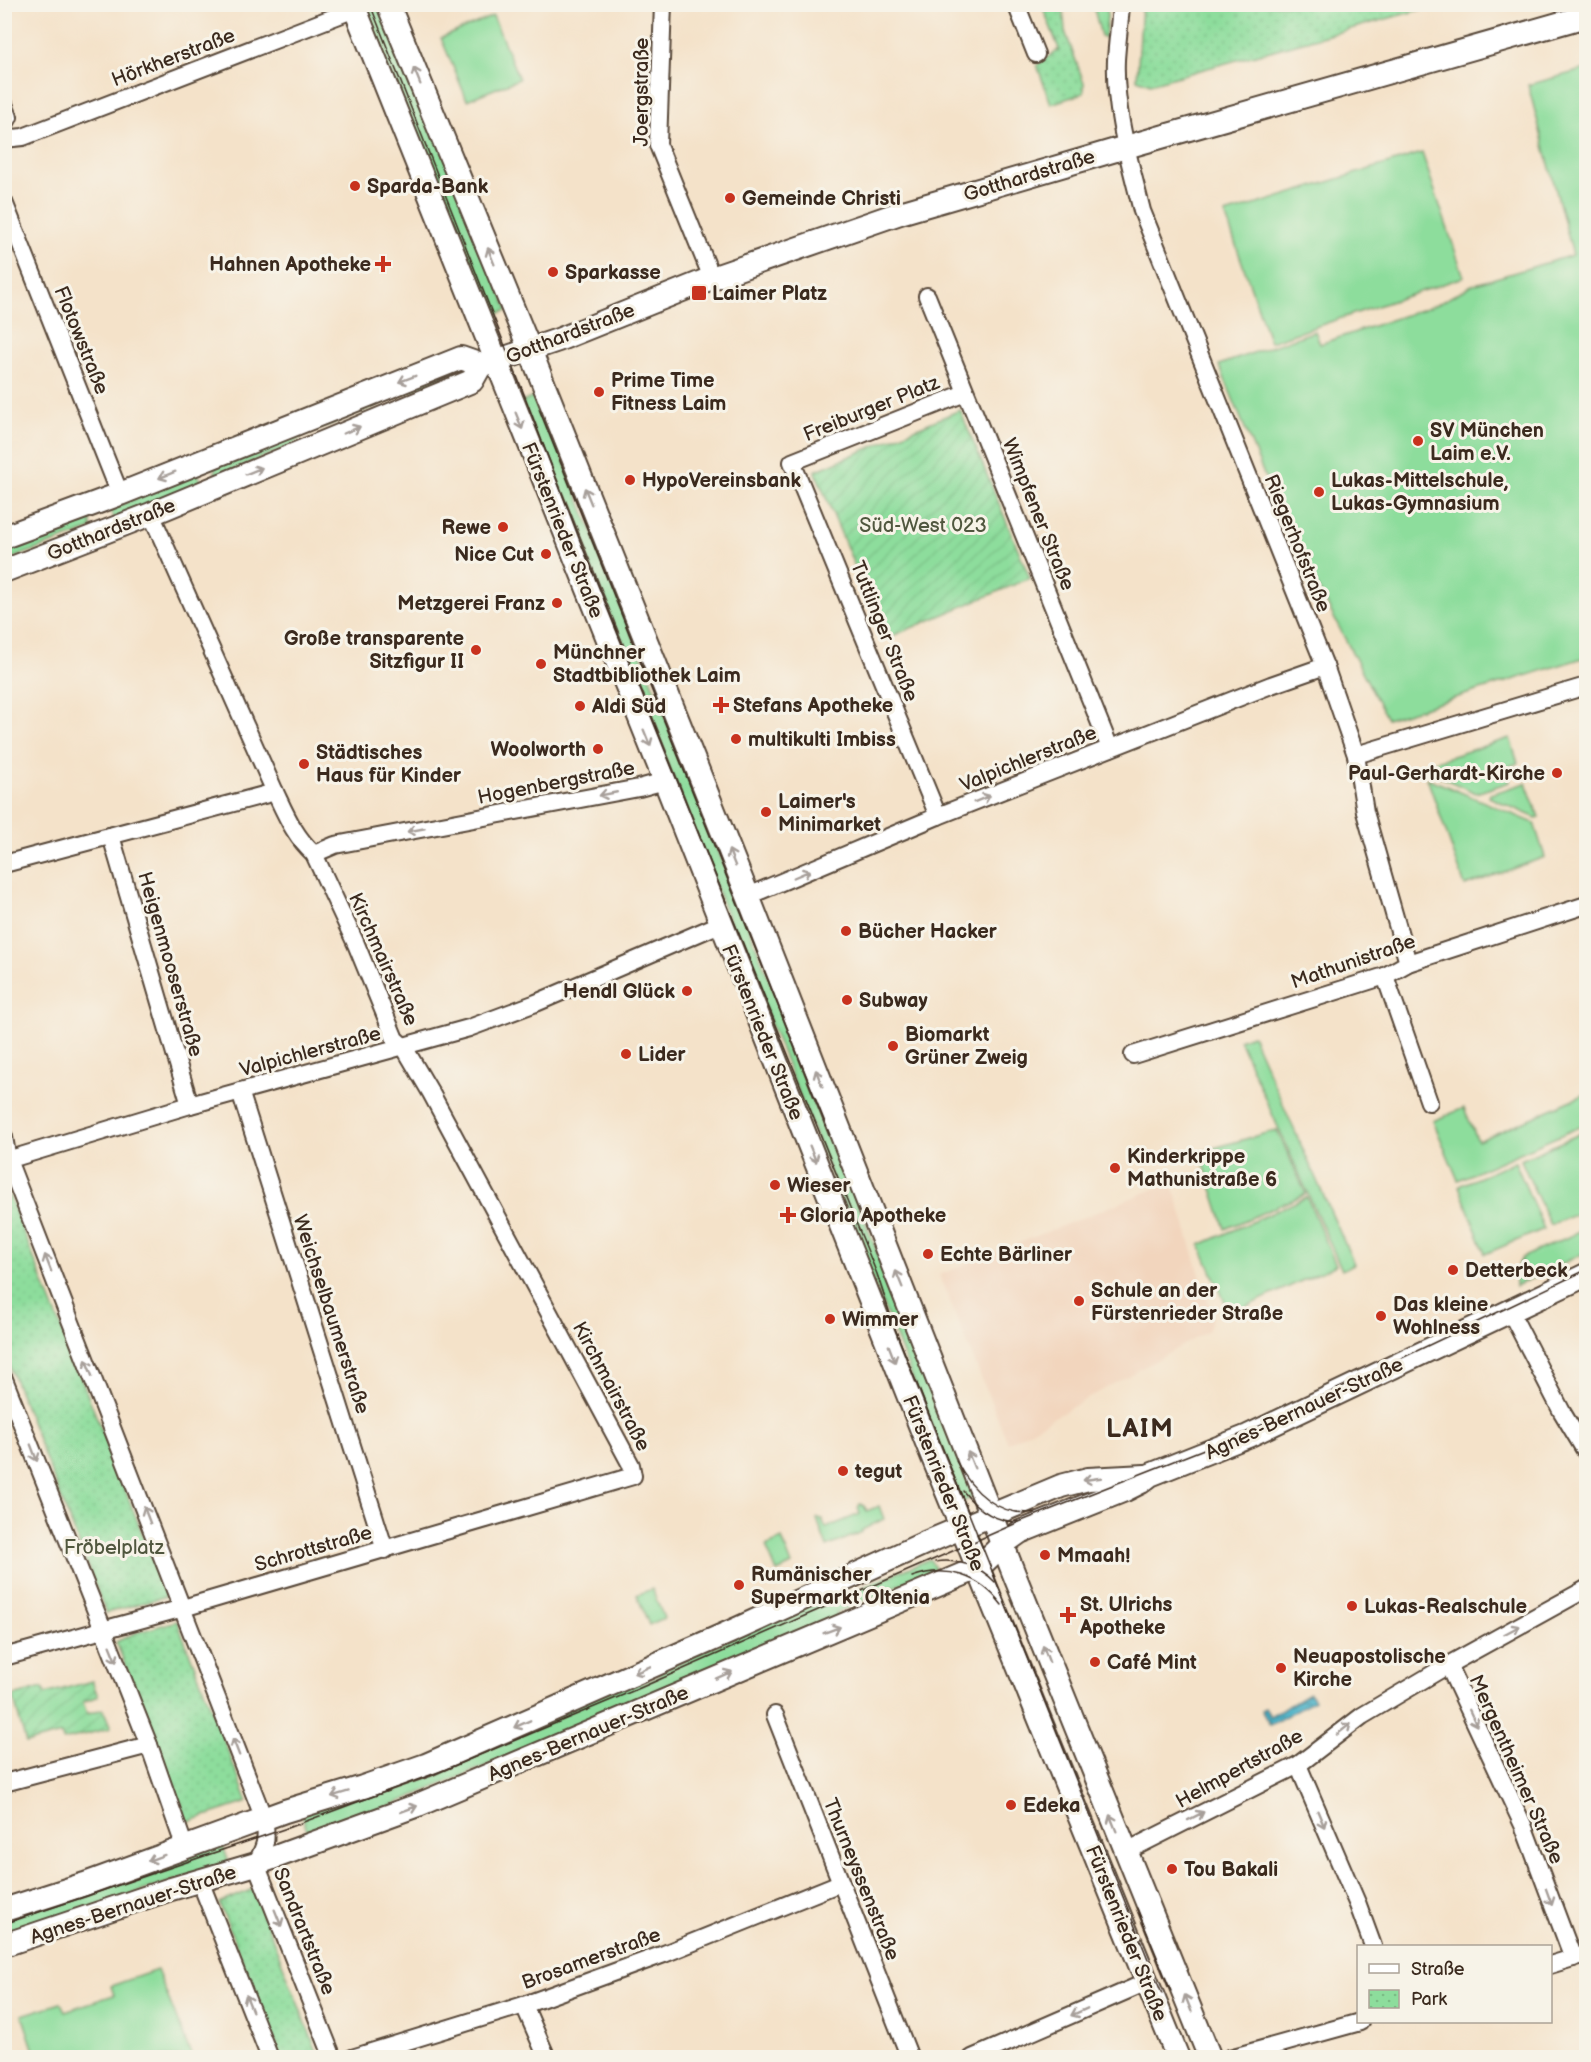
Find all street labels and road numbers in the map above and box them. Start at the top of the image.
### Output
street label: Hörkherstraße [108,23,239,92]
street label: Joergstraße [630,37,654,146]
street label: Gotthardstraße [961,145,1098,207]
street label: Flotowstraße [48,283,114,398]
street label: Gotthardstraße [502,298,638,370]
street label: Freiburger Platz [800,371,943,447]
street label: Wimpfener Straße [997,435,1080,594]
street label: Fürstenrieder Straße [516,439,608,622]
street label: Riegerhofstraße [1258,471,1336,616]
street label: Gotthardstraße [44,493,179,567]
street label: Tuttlinger Straße [845,558,923,705]
street label: Valpichlerstraße [957,721,1100,797]
street label: Hogenbergstraße [476,756,637,810]
street label: Heigenmooserstraße [132,869,208,1060]
street label: Kirchmairstraße [343,889,423,1030]
street label: Mathunistraße [1288,929,1419,994]
street label: Fürstenrieder Straße [716,941,808,1124]
street label: Valpichlerstraße [237,1022,384,1082]
street label: Weichselbaumerstraße [287,1212,375,1417]
street label: Kirchmairstraße [567,1318,655,1455]
street label: Agnes-Bernauer-Straße [1202,1352,1407,1465]
street label: Fürstenrieder Straße [897,1392,989,1575]
street label: Schrottstraße [252,1521,375,1577]
street label: Mergentheimer Straße [1464,1671,1569,1868]
street label: Agnes-Bernauer-Straße [485,1681,692,1787]
street label: Helmpertstraße [1172,1724,1307,1814]
street label: Thurneyssenstraße [818,1795,905,1964]
street label: Fürstenrieder Straße [1080,1842,1172,2025]
street label: Agnes-Bernauer-Straße [27,1860,240,1950]
street label: Sandrartstraße [268,1864,341,1999]
street label: Brosamerstraße [519,1923,664,1995]

